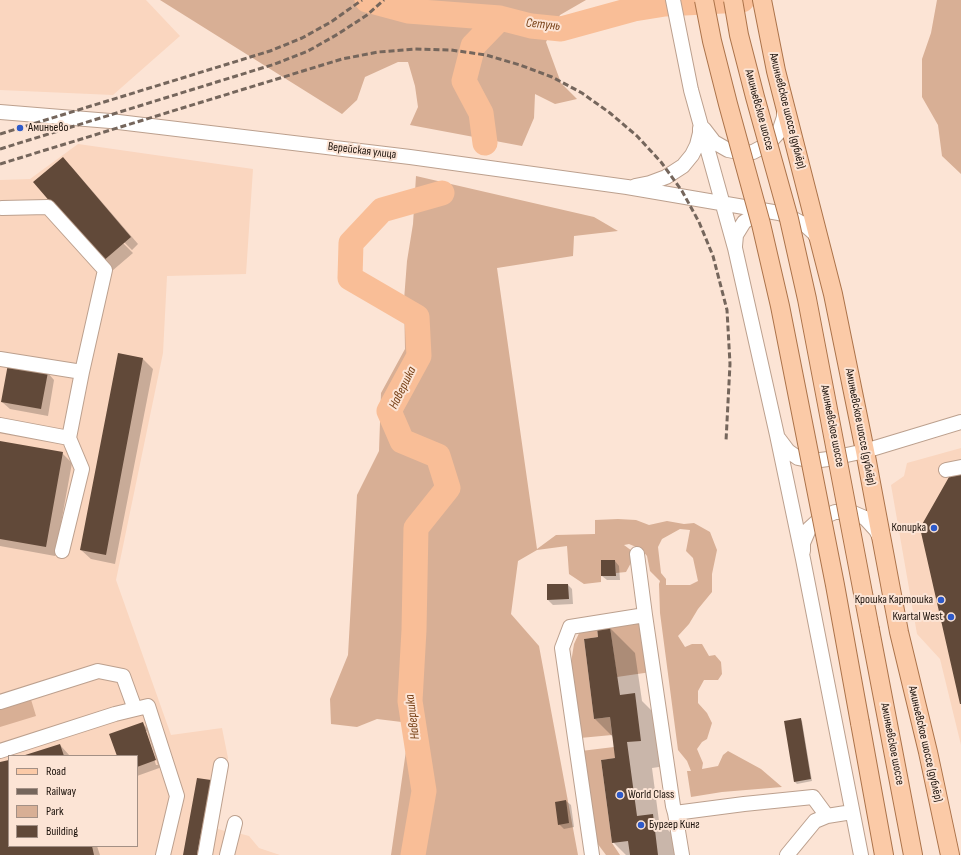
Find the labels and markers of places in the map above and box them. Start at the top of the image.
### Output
place label: Аминьево [28,121,68,135]
marker: Аминьево [15,123,25,133]
place label: Копирка [892,521,926,535]
marker: Копирка [929,523,939,533]
place label: Крошка Картошка [855,593,933,607]
marker: Крошка Картошка [936,595,946,605]
place label: Kvartal West [892,610,943,624]
marker: Kvartal West [946,612,956,622]
place label: World Class [628,788,674,802]
marker: World Class [615,790,625,800]
place label: Бургер Кинг [649,818,700,832]
marker: Бургер Кинг [636,820,646,830]

